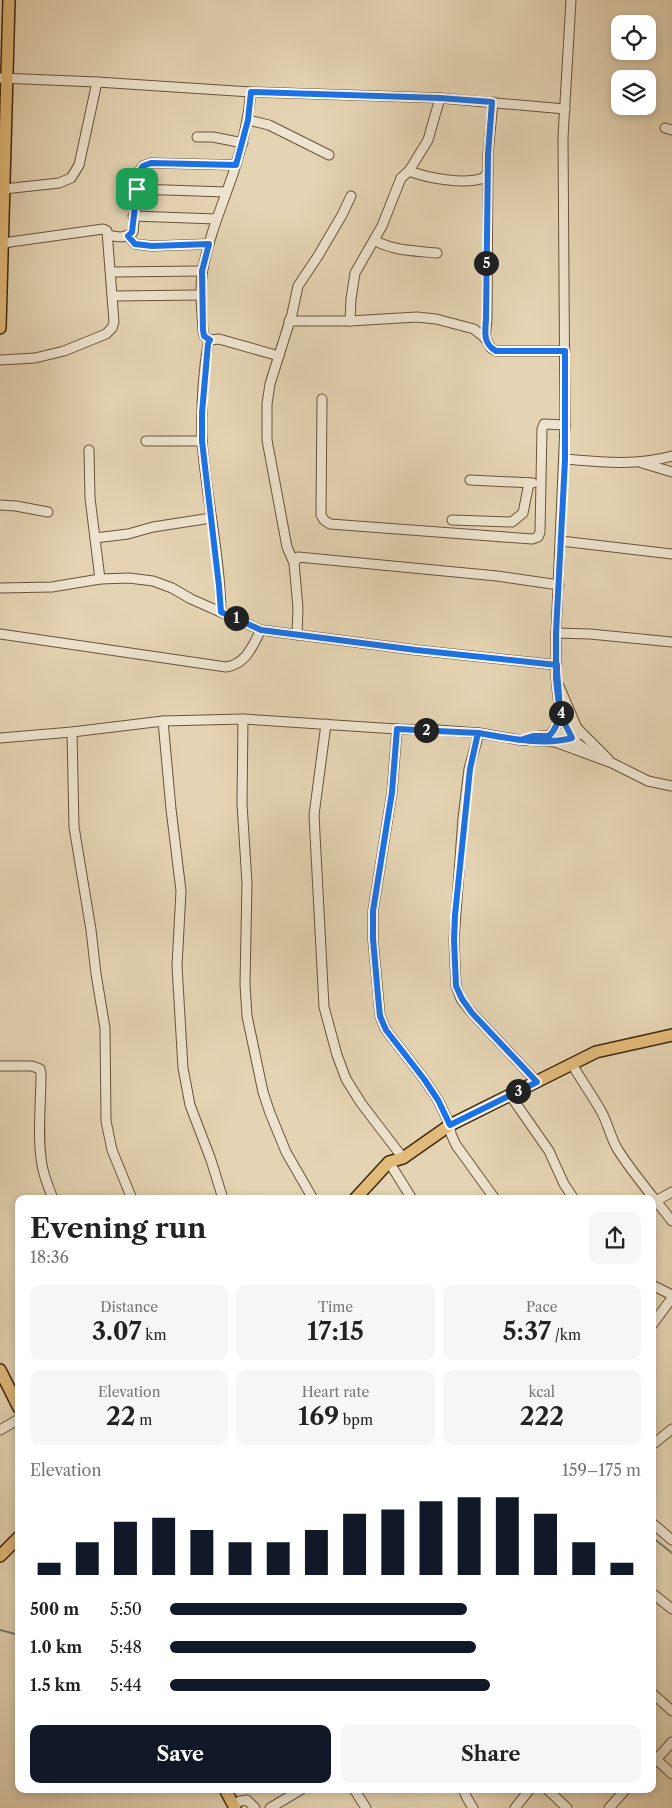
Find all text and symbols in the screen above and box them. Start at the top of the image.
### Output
map controls [611,15,656,115]
button: locate [611,15,656,60]
button: layers [611,70,656,115]
pin [116,168,158,210]
icon: arrive [123,175,151,203]
pin: 5 [474,250,498,276]
text: 5 [483,254,490,272]
pin: 1 [224,606,248,630]
text: 1 [233,609,240,627]
pin: 4 [548,700,574,726]
text: 4 [557,704,566,722]
pin: 2 [414,718,438,742]
text: 2 [422,721,431,739]
pin: 3 [506,1078,530,1104]
text: 3 [515,1082,522,1100]
text: Evening run [30,1211,206,1245]
button: share [589,1212,641,1264]
text: 18:36 [30,1247,69,1267]
text: Distance [100,1298,158,1316]
text: Time [318,1298,353,1316]
text: Pace [526,1298,558,1316]
text: 3.07 [92,1316,142,1347]
text: 17:15 [307,1316,364,1347]
text: 5:37 [503,1316,551,1347]
text: km [142,1326,166,1344]
text: /km [551,1326,581,1344]
text: Elevation [98,1383,160,1401]
text: Heart rate [302,1383,369,1401]
text: kcal [529,1383,555,1401]
text: 22 [106,1401,136,1432]
text: 169 [298,1401,339,1432]
text: 222 [520,1401,564,1432]
text: m [136,1411,152,1429]
text: bpm [339,1411,373,1429]
text: Elevation [30,1460,101,1480]
text: 159–175 m [562,1460,641,1480]
text: 500 m [30,1599,79,1619]
text: 5:50 [110,1599,142,1619]
text: 1.0 km [30,1637,82,1657]
text: 5:48 [110,1637,142,1657]
text: 1.5 km [30,1675,81,1695]
text: 5:44 [110,1675,142,1695]
button: Save [30,1725,331,1783]
button: Share [341,1725,641,1783]

